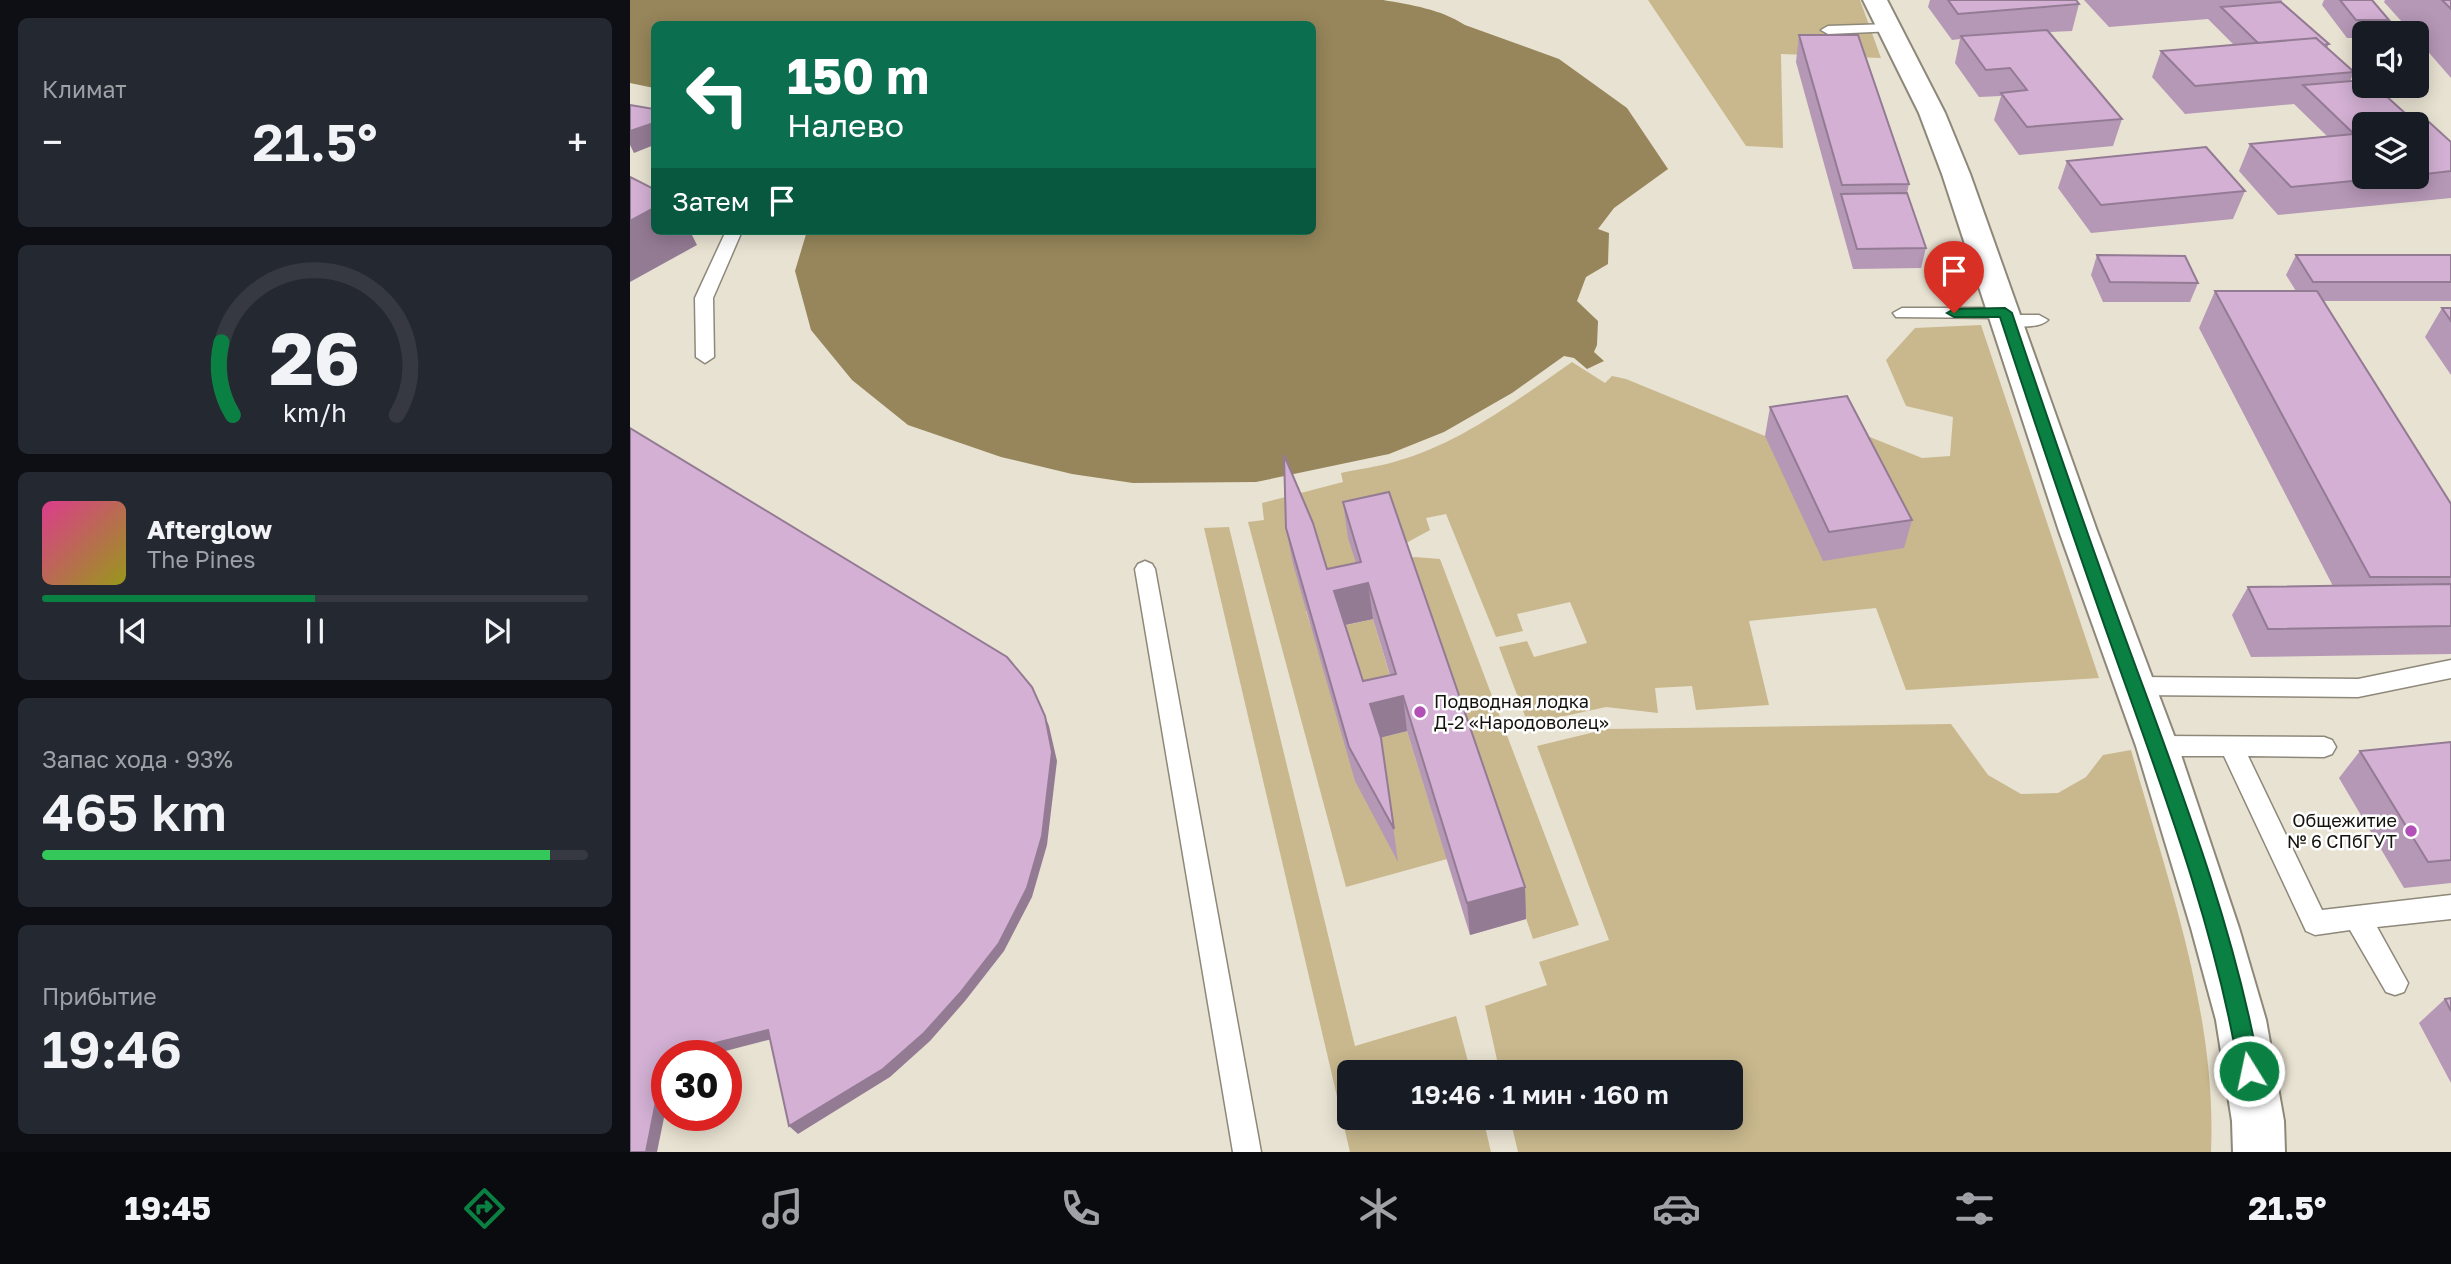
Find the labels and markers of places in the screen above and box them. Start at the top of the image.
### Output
pin [1924,241,1984,313]
place label: Подводная лодка Д-2 «Народоволец» [1434,690,1609,733]
marker: Подводная лодка Д-2 «Народоволец» [1412,704,1428,720]
place label: Общежитие № 6 СПбГУТ [2287,809,2397,852]
marker: Общежитие № 6 СПбГУТ [2403,823,2419,839]

